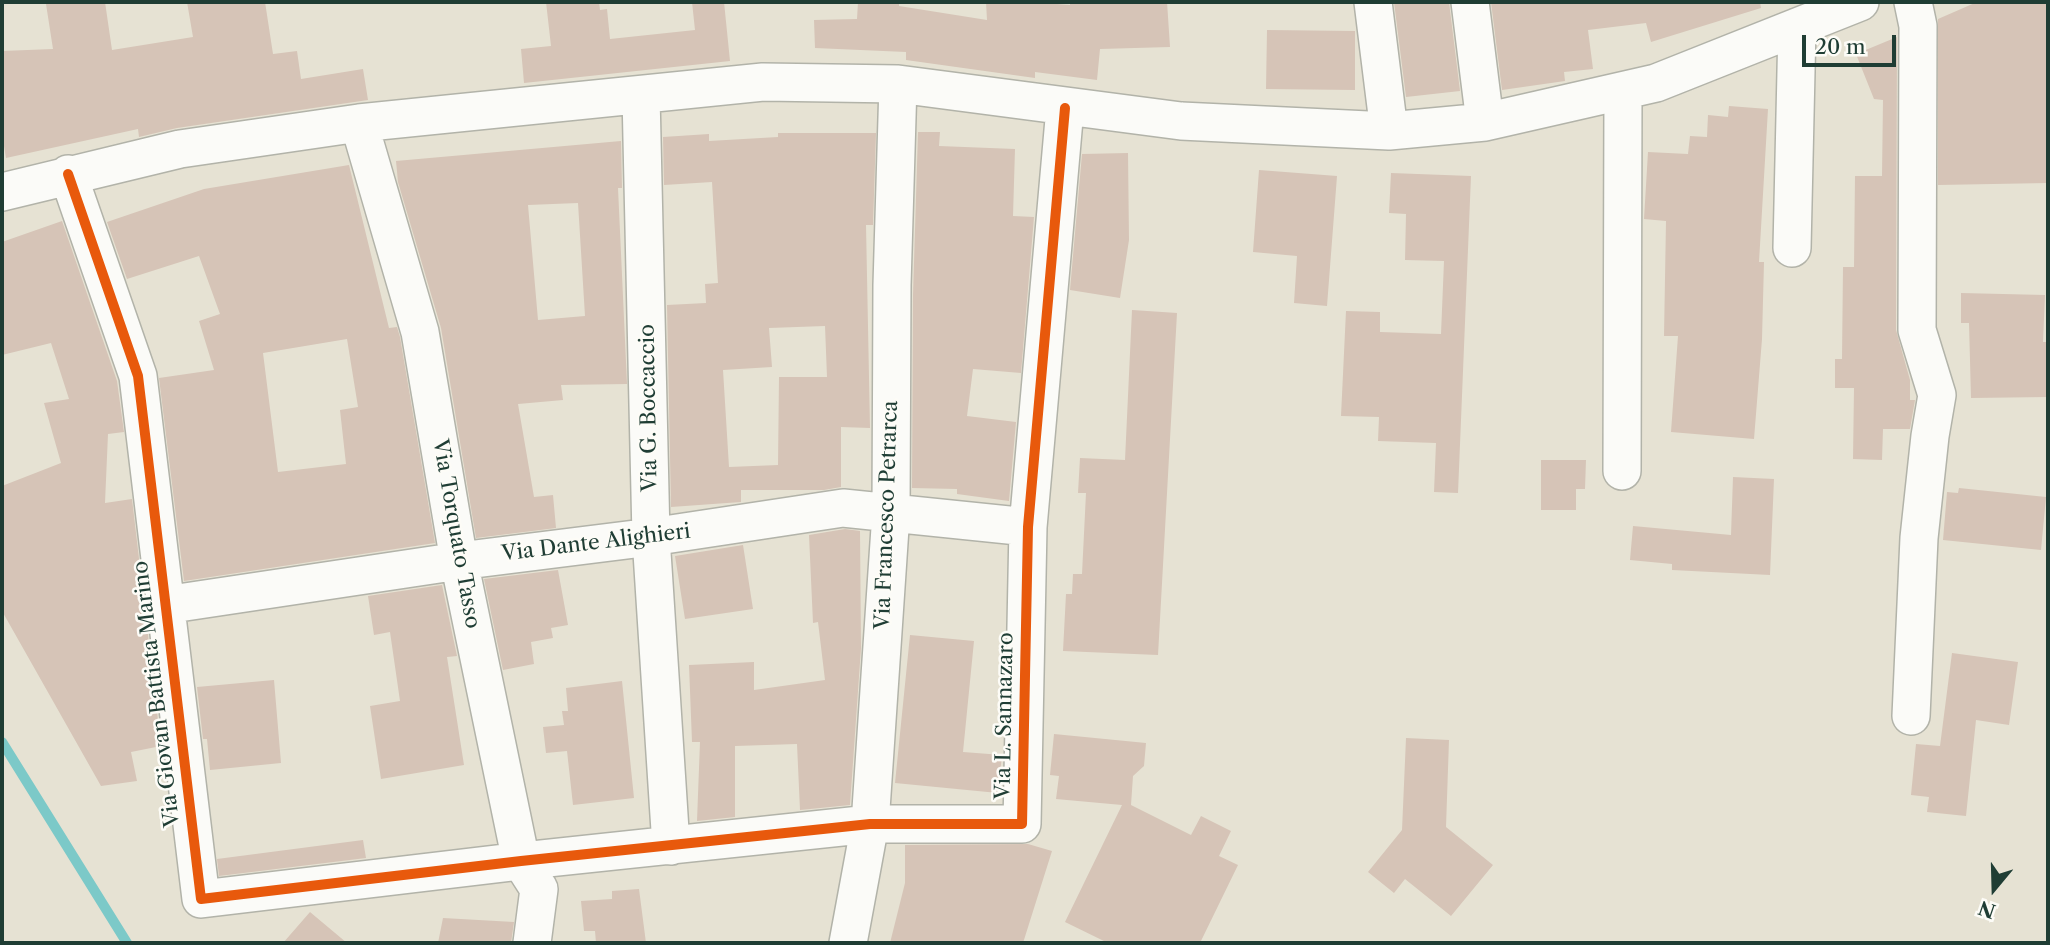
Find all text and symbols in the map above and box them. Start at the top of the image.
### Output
scale bar [1805,21,1899,65]
text: 20 m [1815,34,1866,59]
street label: Via G. Boccaccio [635,324,663,492]
street label: Via Francesco Petrarca [870,400,904,630]
street label: Via Torquato Tasso [427,437,485,631]
street label: Via Dante Alighieri [500,519,692,567]
street label: Via Giovan Battista Marino [128,560,186,828]
street label: Via L. Sannazaro [991,632,1019,800]
north arrow [1959,854,2029,924]
text: N [1975,896,1999,923]

